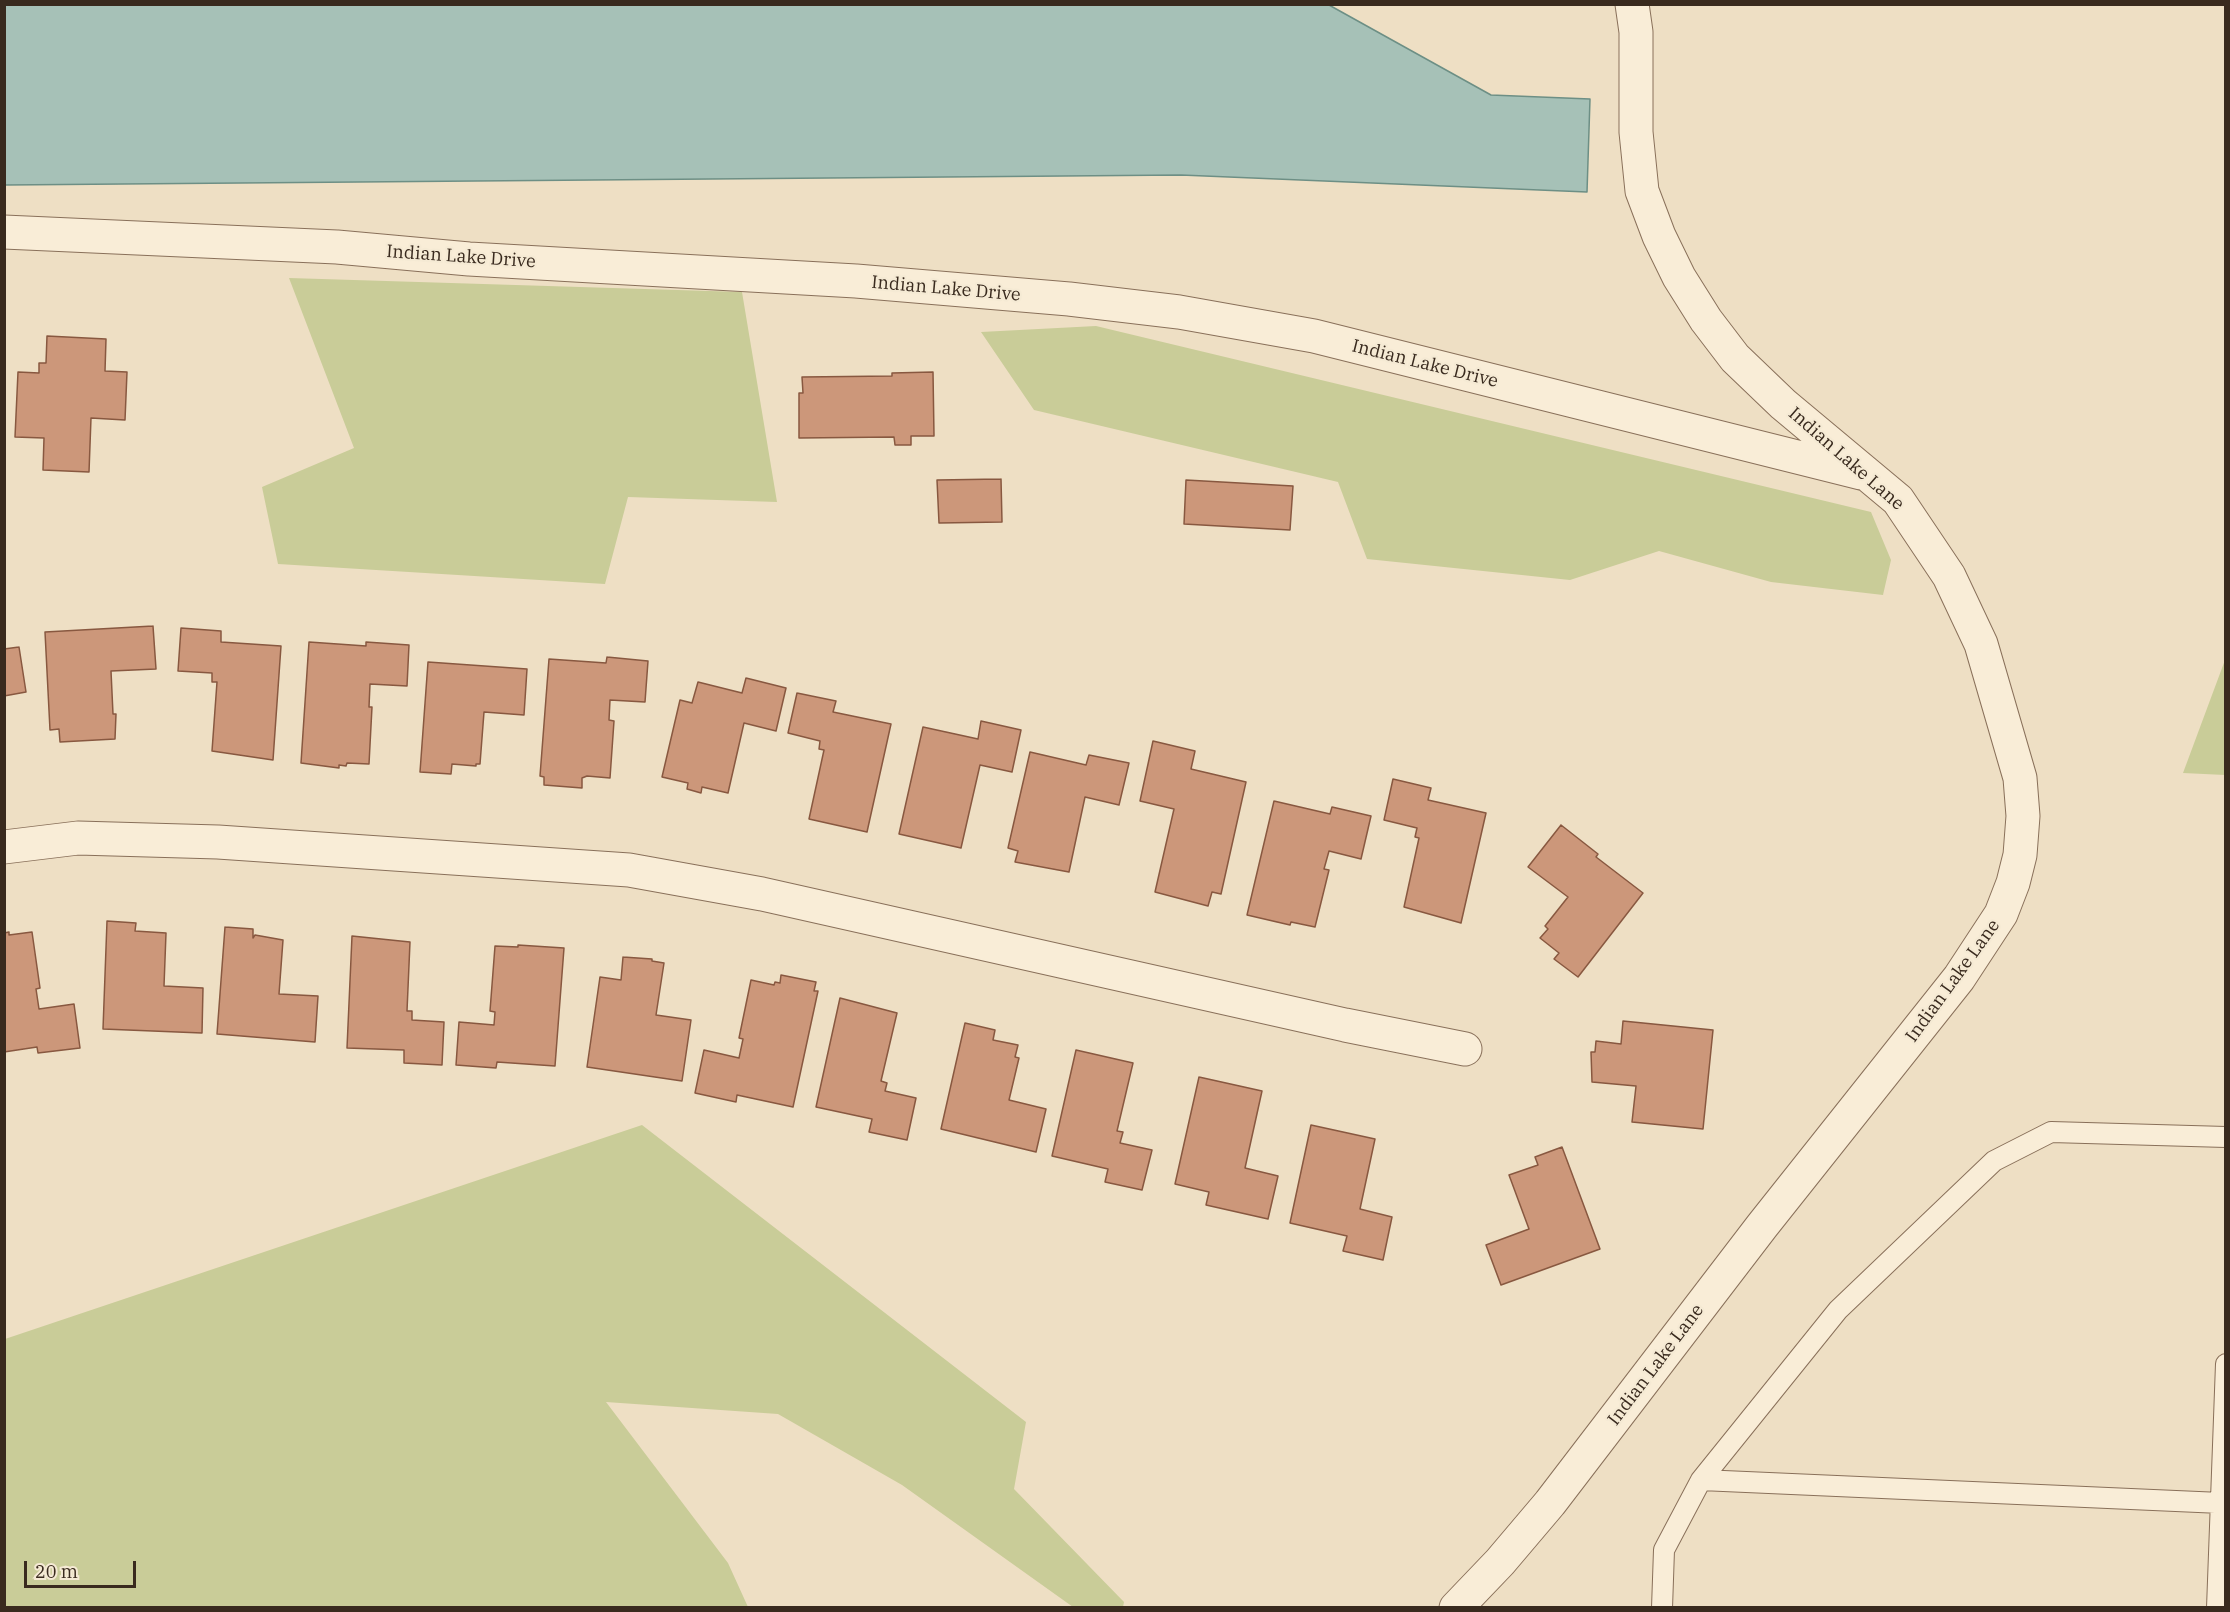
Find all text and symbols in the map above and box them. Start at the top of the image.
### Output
street label: Indian Lake Drive [385,241,537,273]
street label: Indian Lake Drive [870,272,1022,306]
street label: Indian Lake Drive [1350,335,1500,393]
street label: Indian Lake Lane [1784,403,1908,515]
street label: Indian Lake Lane [1901,916,2005,1046]
street label: Indian Lake Lane [1603,1300,1709,1430]
scale bar [27,1549,140,1587]
text: 20 m [35,1560,78,1583]

